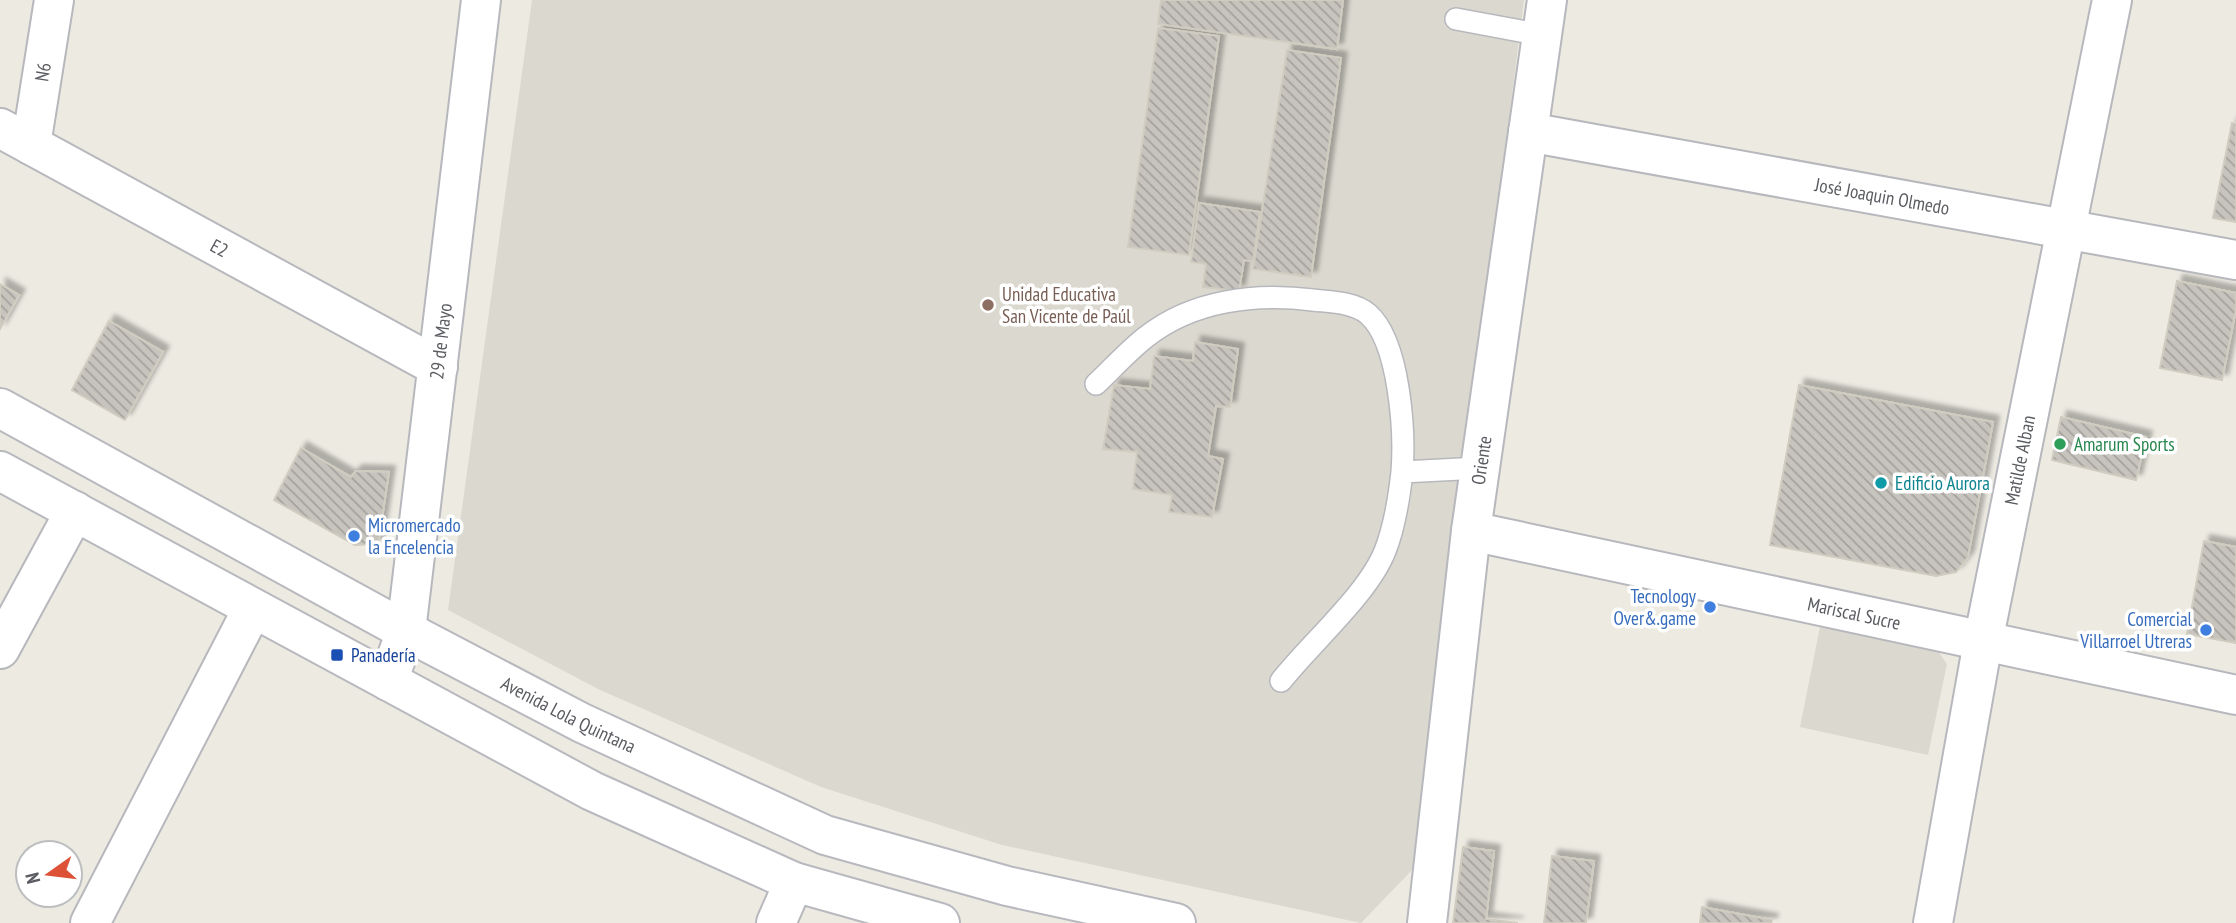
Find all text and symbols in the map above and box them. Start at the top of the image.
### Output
street label: N6 [29,61,56,83]
street label: José Joaquin Olmedo [1812,172,1951,220]
street label: E2 [206,233,233,262]
place label: Unidad Educativa San Vicente de Paúl [1002,282,1131,328]
marker: Unidad Educativa San Vicente de Paúl [980,297,996,313]
street label: 29 de Mayo [424,302,457,381]
street label: Matilde Alban [1999,413,2040,507]
place label: Amarum Sports [2074,432,2175,456]
street label: Oriente [1466,434,1497,486]
marker: Amarum Sports [2052,436,2068,452]
place label: Edificio Aurora [1895,471,1990,495]
marker: Edificio Aurora [1873,475,1889,491]
place label: Micromercado la Encelencia [368,513,461,559]
marker: Micromercado la Encelencia [346,528,362,544]
place label: Tecnology Over&.game [1614,584,1697,630]
street label: Mariscal Sucre [1806,592,1903,635]
marker: Tecnology Over&.game [1702,599,1718,615]
place label: Comercial Villarroel Utreras [2079,607,2193,653]
marker: Comercial Villarroel Utreras [2198,622,2214,638]
place label: Panadería [351,643,416,667]
marker: Panadería [329,647,345,663]
street label: Avenida Lola Quintana [497,671,640,758]
north arrow [14,839,84,909]
text: N [20,870,45,886]

